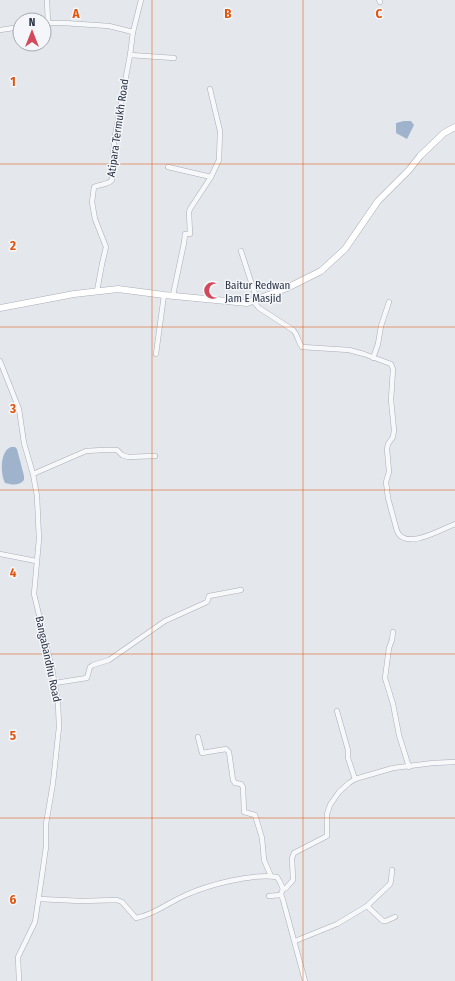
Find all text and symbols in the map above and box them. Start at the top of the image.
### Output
text: A [71,6,80,21]
text: B [224,6,232,21]
text: C [376,6,383,21]
north arrow [12,12,52,52]
text: N [29,16,35,29]
text: 1 [10,74,16,89]
street label: Atipara Termukh Road [105,78,131,178]
text: 2 [9,238,16,253]
place label: Baitur Redwan Jam E Masjid [225,279,290,305]
mosque icon: Baitur Redwan Jam E Masjid [202,281,222,301]
text: 3 [9,401,16,416]
text: 4 [10,565,17,580]
street label: Bangabandhu Road [33,615,63,703]
text: 5 [10,728,16,743]
text: 6 [10,892,17,907]

